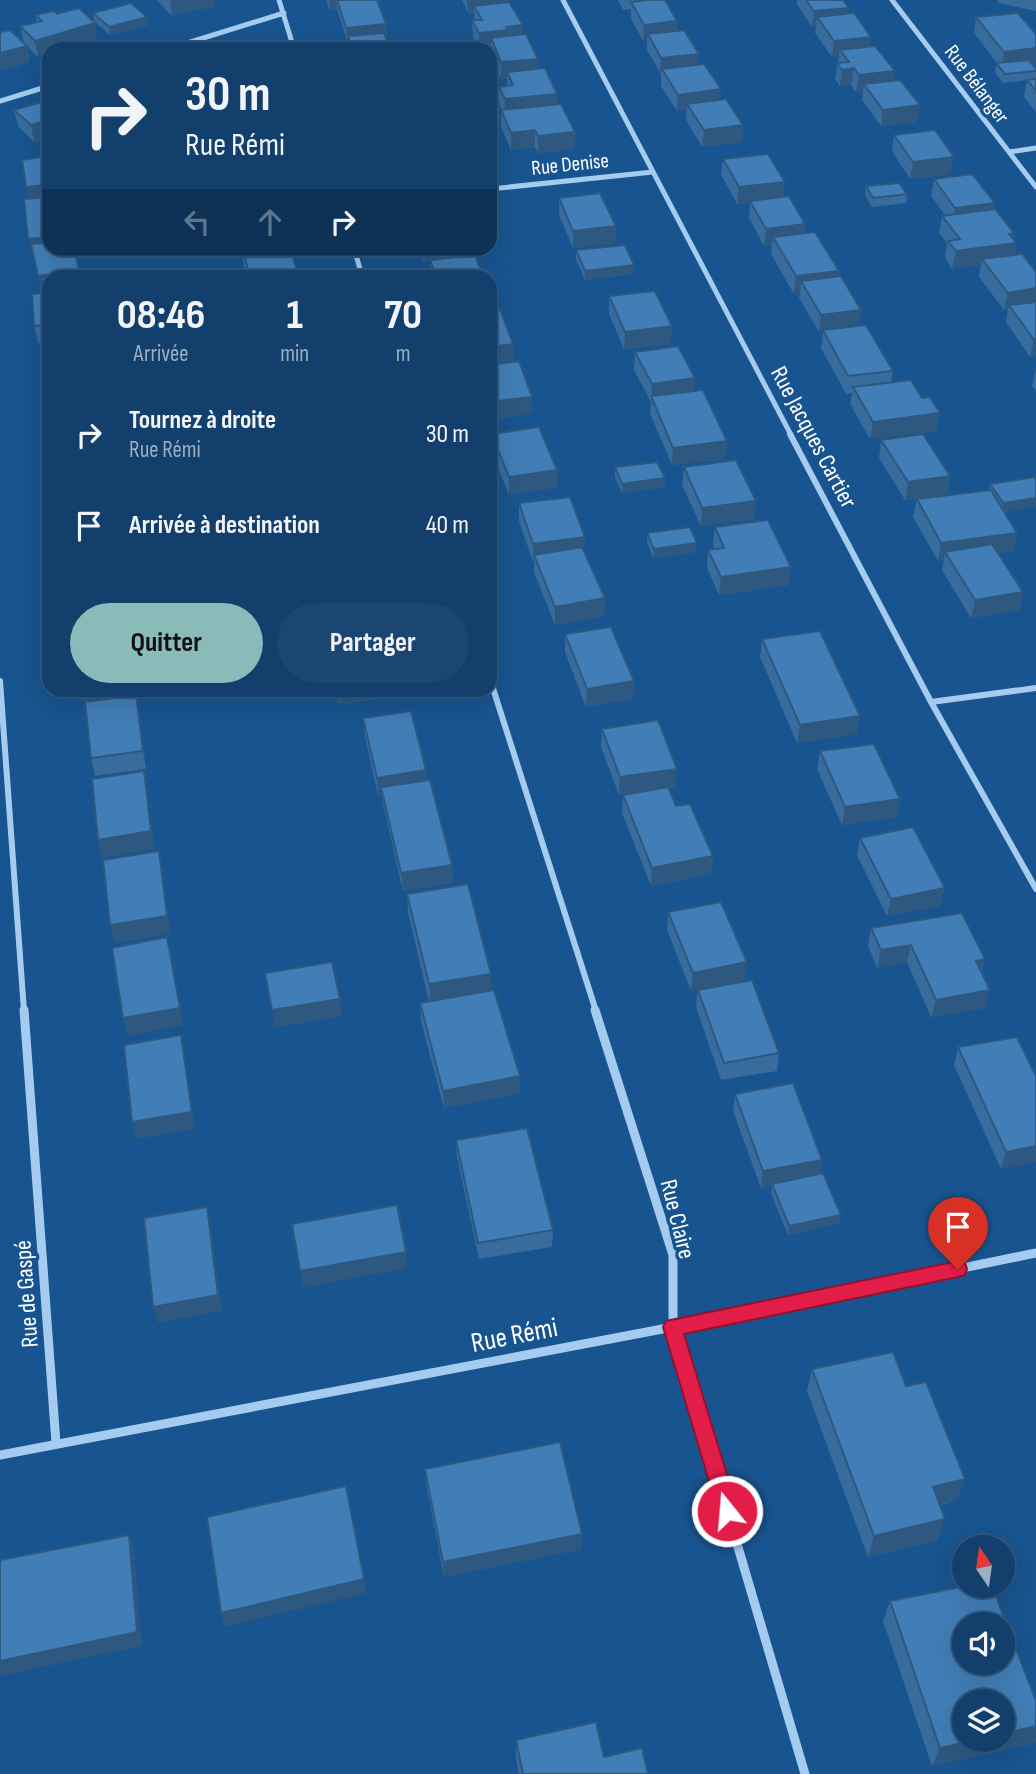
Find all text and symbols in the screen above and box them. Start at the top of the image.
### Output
street label: Rue Bélanger [939,40,1014,128]
text: 30 m [185,66,270,125]
icon: right [70,70,161,161]
text: Rue Rémi [185,126,285,165]
street label: Rue Denise [530,148,610,181]
icon: left [178,203,216,241]
icon: ahead [251,203,289,241]
icon: right [324,203,362,241]
text: 08:46 [117,290,205,341]
text: 1 [286,290,303,341]
text: 70 [384,290,422,341]
text: Arrivée [134,340,189,368]
text: min [280,340,309,368]
text: m [396,340,410,368]
street label: Rue Jacques Cartier [764,361,863,513]
text: Tournez à droite [129,405,276,436]
icon: right [70,416,108,454]
text: 30 m [426,419,469,450]
text: Rue Rémi [129,436,201,464]
icon: arrive [70,507,108,545]
text: Arrivée à destination [129,510,320,541]
text: 40 m [426,510,469,541]
button: Quitter [70,603,263,683]
button: Partager [277,603,469,683]
street label: Rue Claire [654,1177,701,1262]
pin [928,1197,988,1269]
icon: arrive [939,1208,977,1246]
street label: Rue de Gaspé [8,1239,45,1349]
street label: Rue Rémi [468,1311,560,1360]
position arrow [690,1474,764,1548]
north arrow [952,1535,1015,1598]
map controls [952,1535,1015,1752]
button: sound [952,1612,1015,1675]
button: layers [952,1689,1015,1752]

